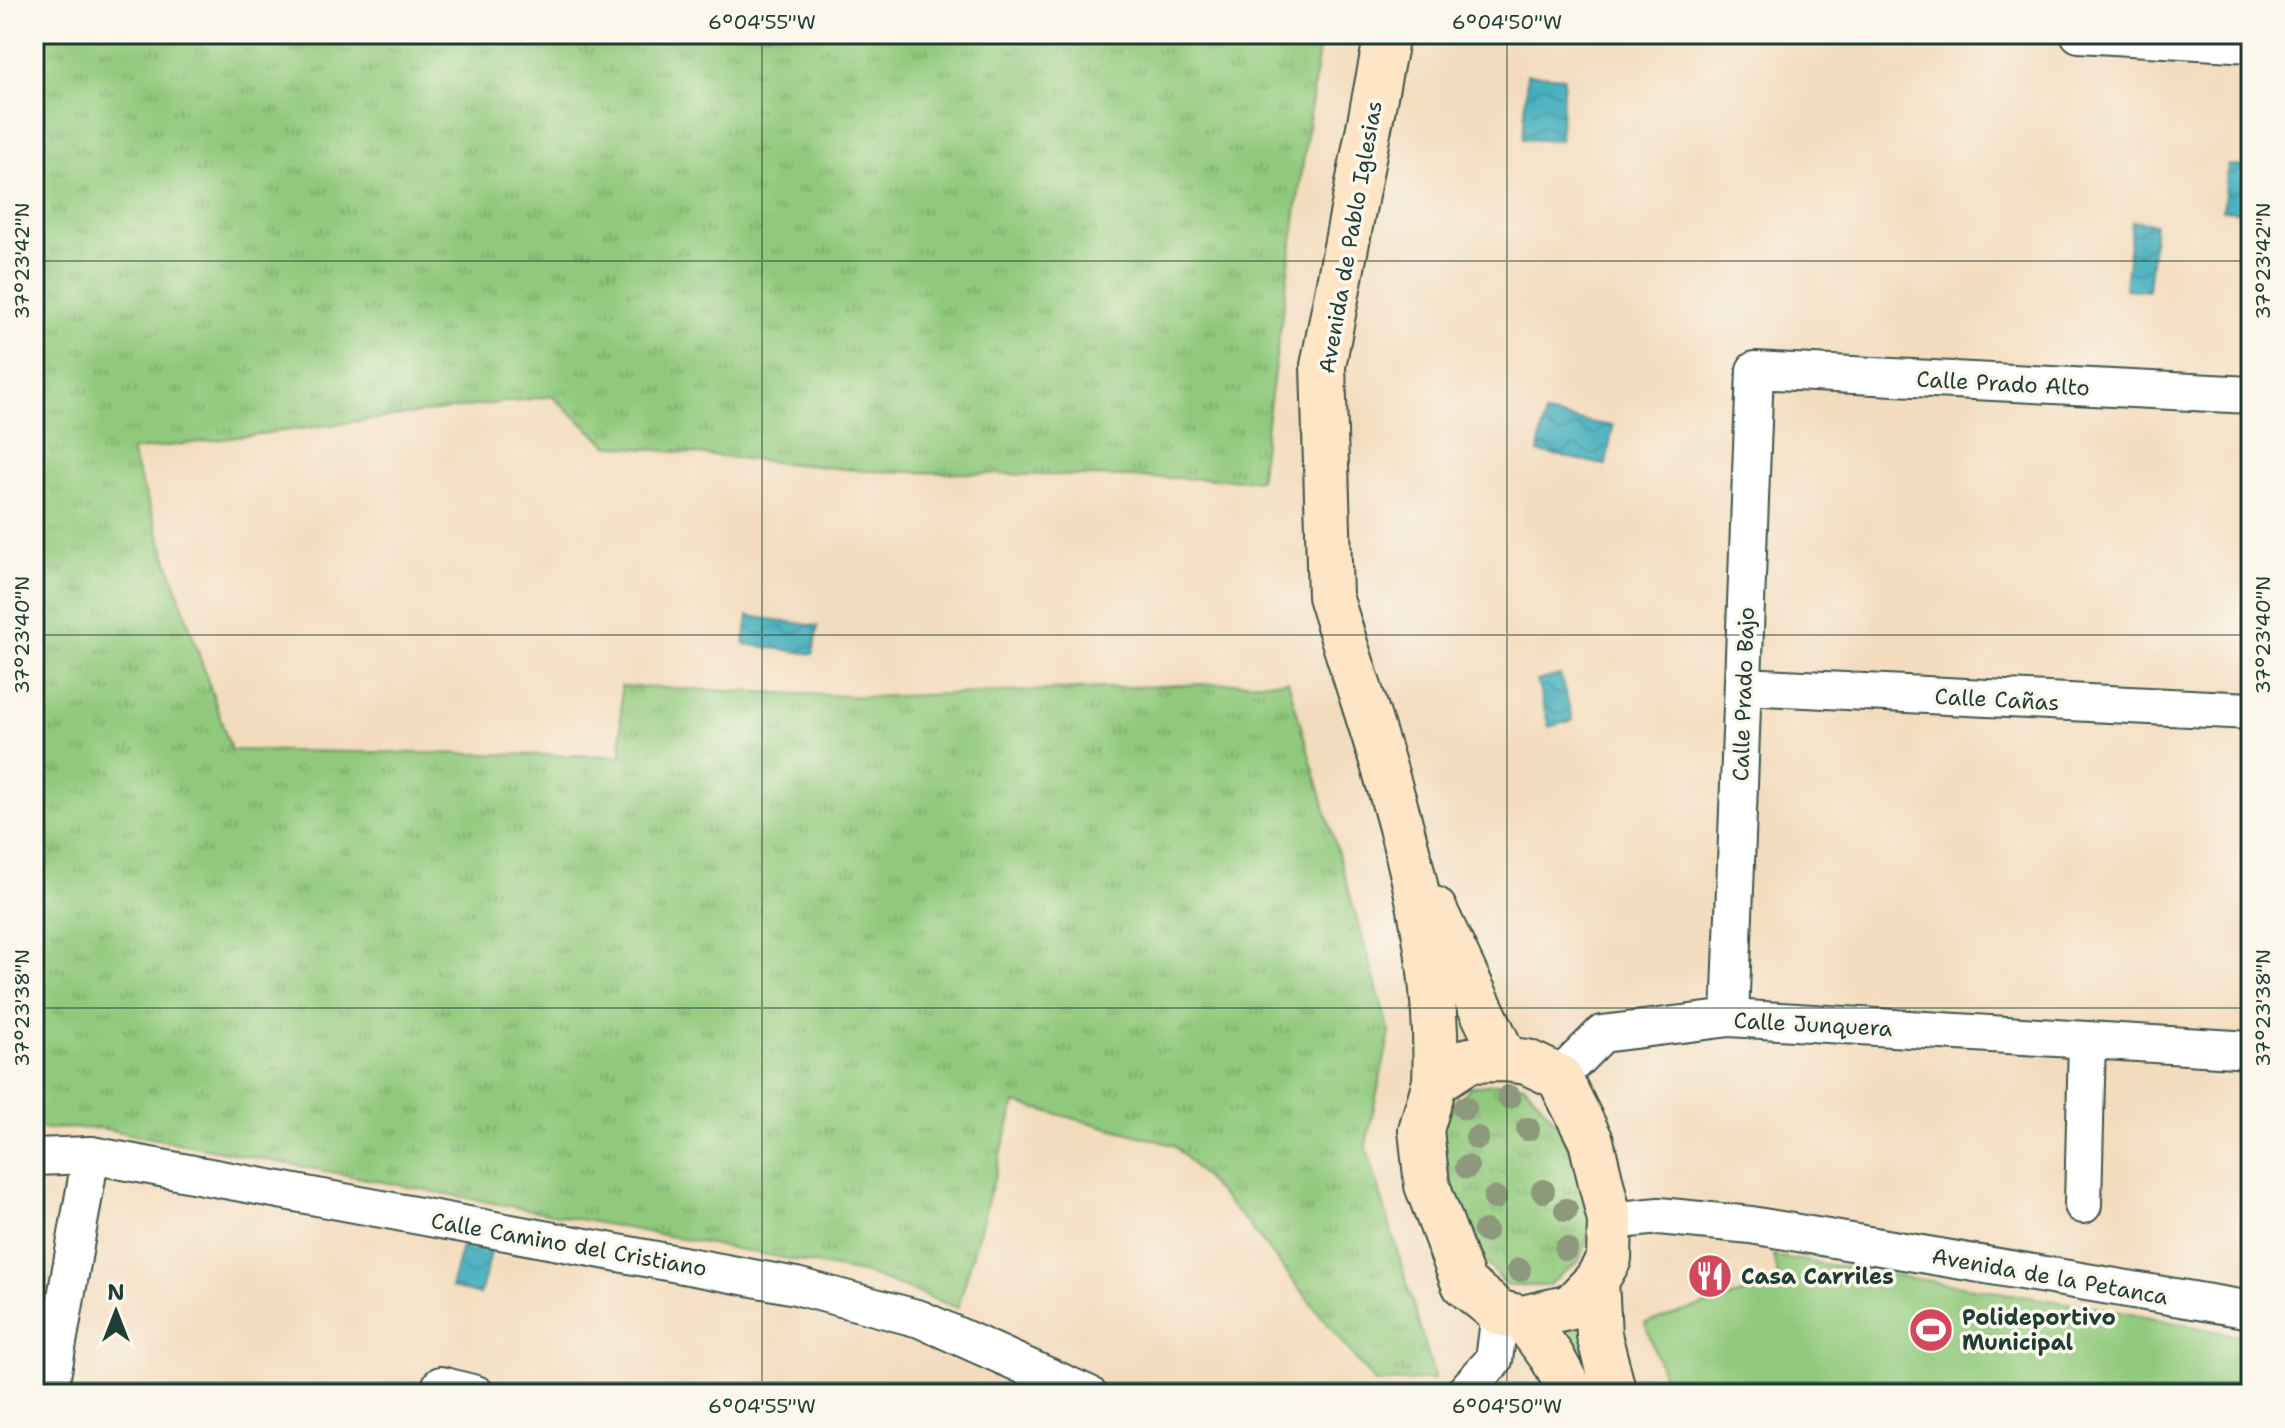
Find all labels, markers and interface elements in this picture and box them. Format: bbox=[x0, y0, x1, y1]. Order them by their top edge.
text: 6°04'55"W bbox=[708, 9, 816, 35]
text: 6°04'50"W bbox=[1452, 9, 1562, 35]
street label: Avenida de Pablo Iglesias bbox=[1312, 98, 1389, 376]
text: 37°23'42"N bbox=[9, 203, 35, 319]
text: 37°23'42"N bbox=[2250, 203, 2276, 319]
street label: Calle Prado Alto bbox=[1916, 364, 2090, 403]
text: 37°23'40"N bbox=[9, 576, 35, 694]
text: 37°23'40"N bbox=[2250, 576, 2276, 694]
street label: Calle Prado Bajo bbox=[1726, 606, 1761, 782]
street label: Calle Cañas bbox=[1934, 682, 2060, 717]
text: 37°23'38"N bbox=[9, 949, 35, 1067]
text: 37°23'38"N bbox=[2250, 949, 2276, 1067]
street label: Calle Junquera bbox=[1733, 1006, 1893, 1043]
street label: Calle Camino del Cristiano bbox=[429, 1206, 709, 1283]
street label: Avenida de la Petanca bbox=[1929, 1241, 2171, 1312]
restaurant icon: Casa Carriles bbox=[1686, 1252, 1734, 1300]
place label: Casa Carriles bbox=[1741, 1262, 1894, 1291]
north arrow bbox=[76, 1272, 156, 1352]
text: N bbox=[107, 1278, 125, 1307]
place label: Polideportivo Municipal bbox=[1962, 1303, 2116, 1357]
sports icon: Polideportivo Municipal bbox=[1907, 1306, 1955, 1354]
text: 6°04'55"W bbox=[708, 1393, 816, 1419]
text: 6°04'50"W bbox=[1452, 1393, 1562, 1419]

